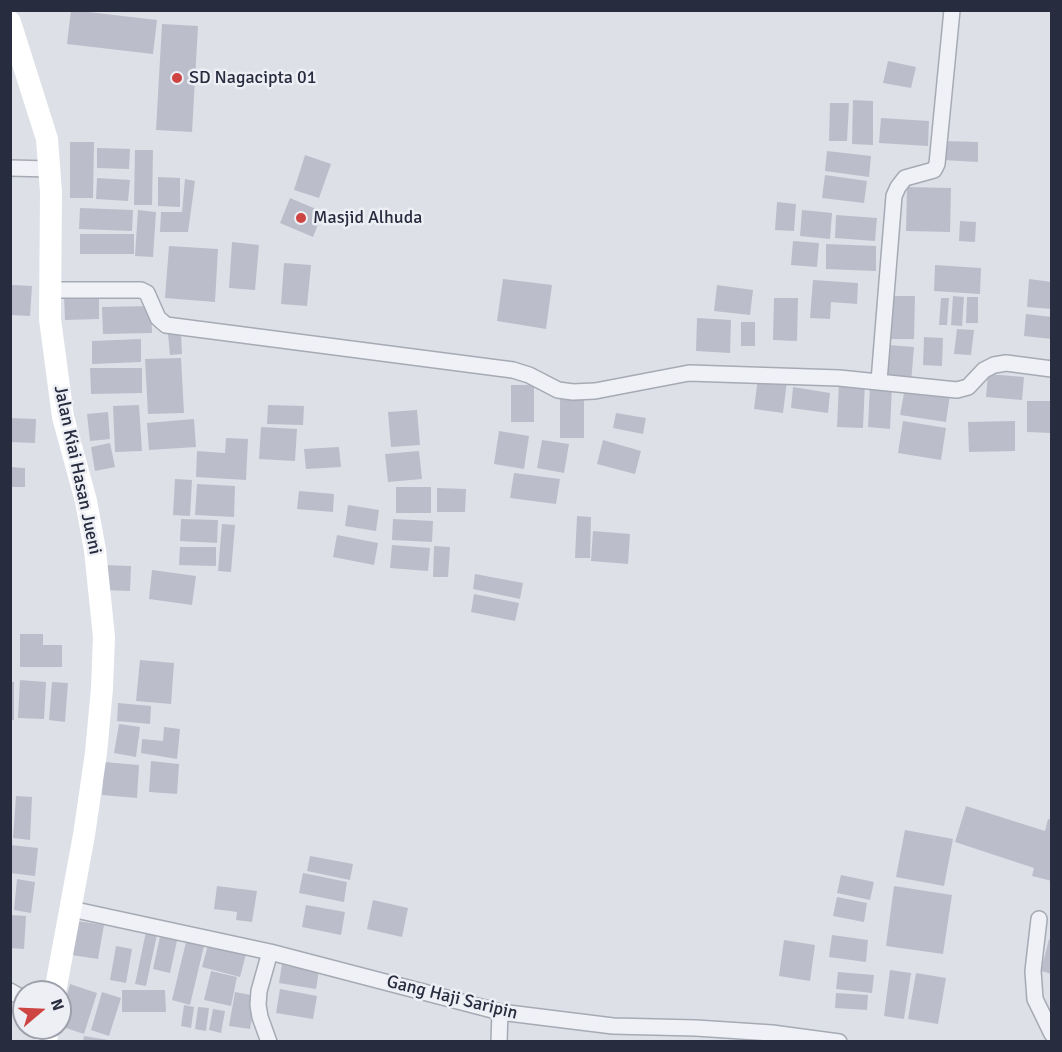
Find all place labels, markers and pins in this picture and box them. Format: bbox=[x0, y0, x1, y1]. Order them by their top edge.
place label: SD Nagacipta 01 bbox=[189, 67, 316, 89]
marker: SD Nagacipta 01 bbox=[170, 71, 184, 85]
place label: Masjid Alhuda bbox=[313, 207, 422, 229]
marker: Masjid Alhuda bbox=[294, 211, 308, 225]

